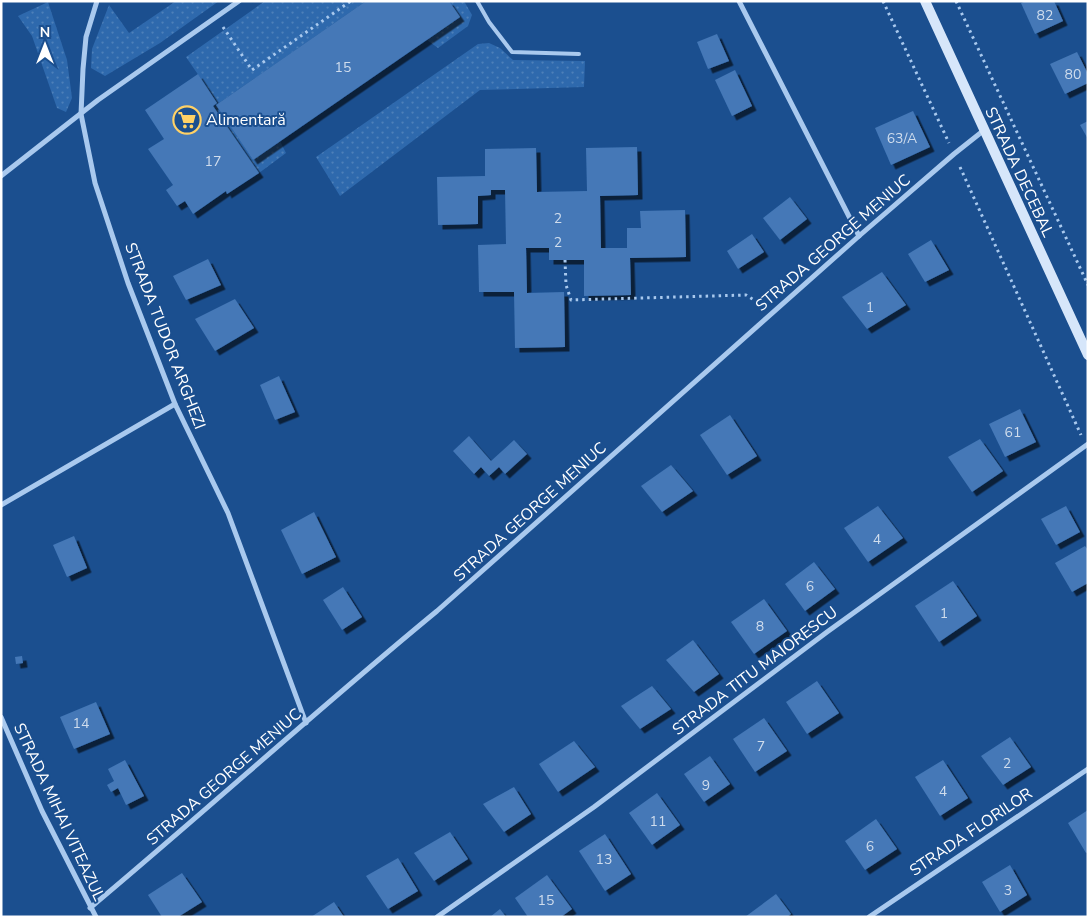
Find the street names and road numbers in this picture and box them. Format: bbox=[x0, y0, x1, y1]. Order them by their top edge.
street label: STRADA DECEBAL bbox=[979, 103, 1059, 241]
street label: STRADA GEORGE MENIUC bbox=[751, 169, 916, 317]
street label: STRADA TUDOR ARGHEZI bbox=[119, 240, 211, 432]
street label: STRADA GEORGE MENIUC bbox=[449, 437, 612, 587]
street label: STRADA TITU MAIORESCU bbox=[668, 601, 842, 741]
street label: STRADA GEORGE MENIUC bbox=[142, 703, 307, 851]
street label: STRADA MIHAI VITEAZUL bbox=[8, 720, 110, 905]
street label: STRADA FLORILOR bbox=[905, 782, 1037, 881]

